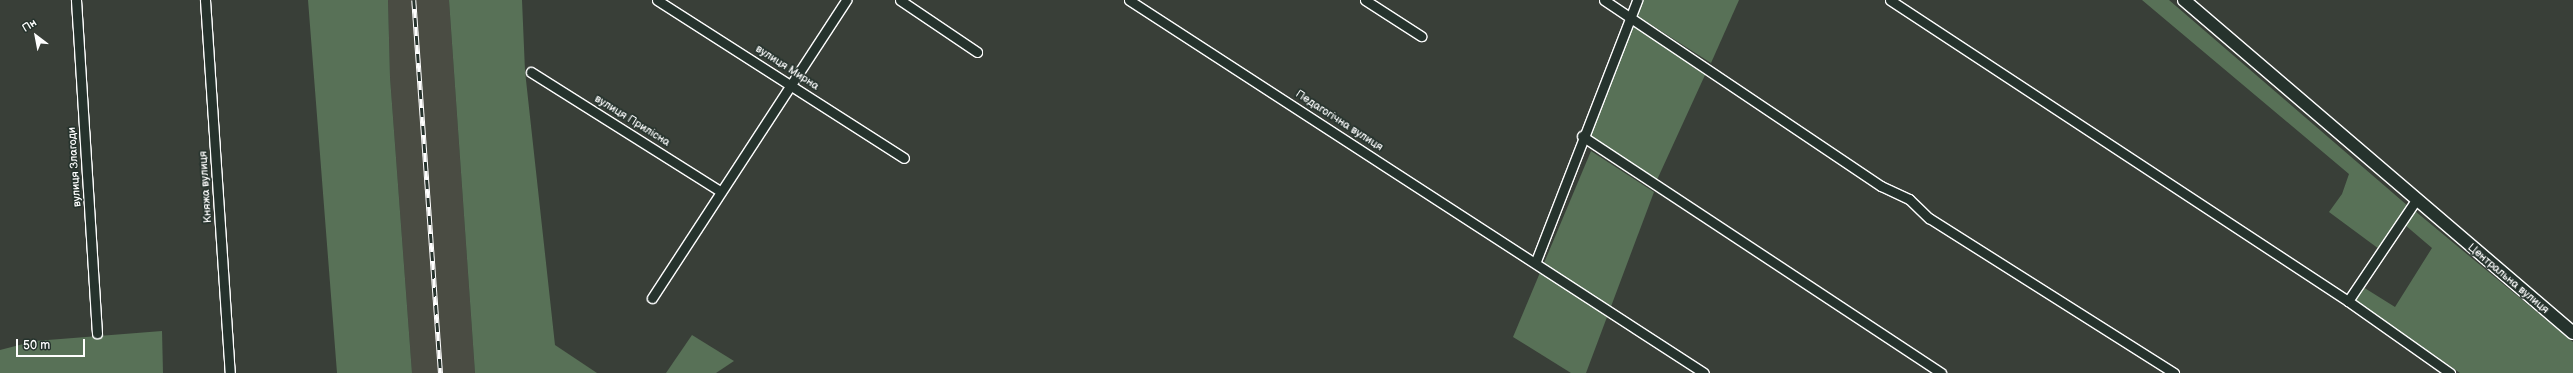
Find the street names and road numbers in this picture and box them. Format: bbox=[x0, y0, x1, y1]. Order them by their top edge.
street label: вулиця Мирна bbox=[753, 43, 821, 93]
street label: Педагогічна вулиця bbox=[1293, 88, 1385, 154]
street label: вулиця Прилісна bbox=[592, 93, 672, 149]
street label: вулиця Злагоди bbox=[66, 127, 84, 207]
street label: Княжа вулиця bbox=[197, 151, 215, 223]
street label: Центральна вулиця bbox=[2465, 241, 2551, 317]

